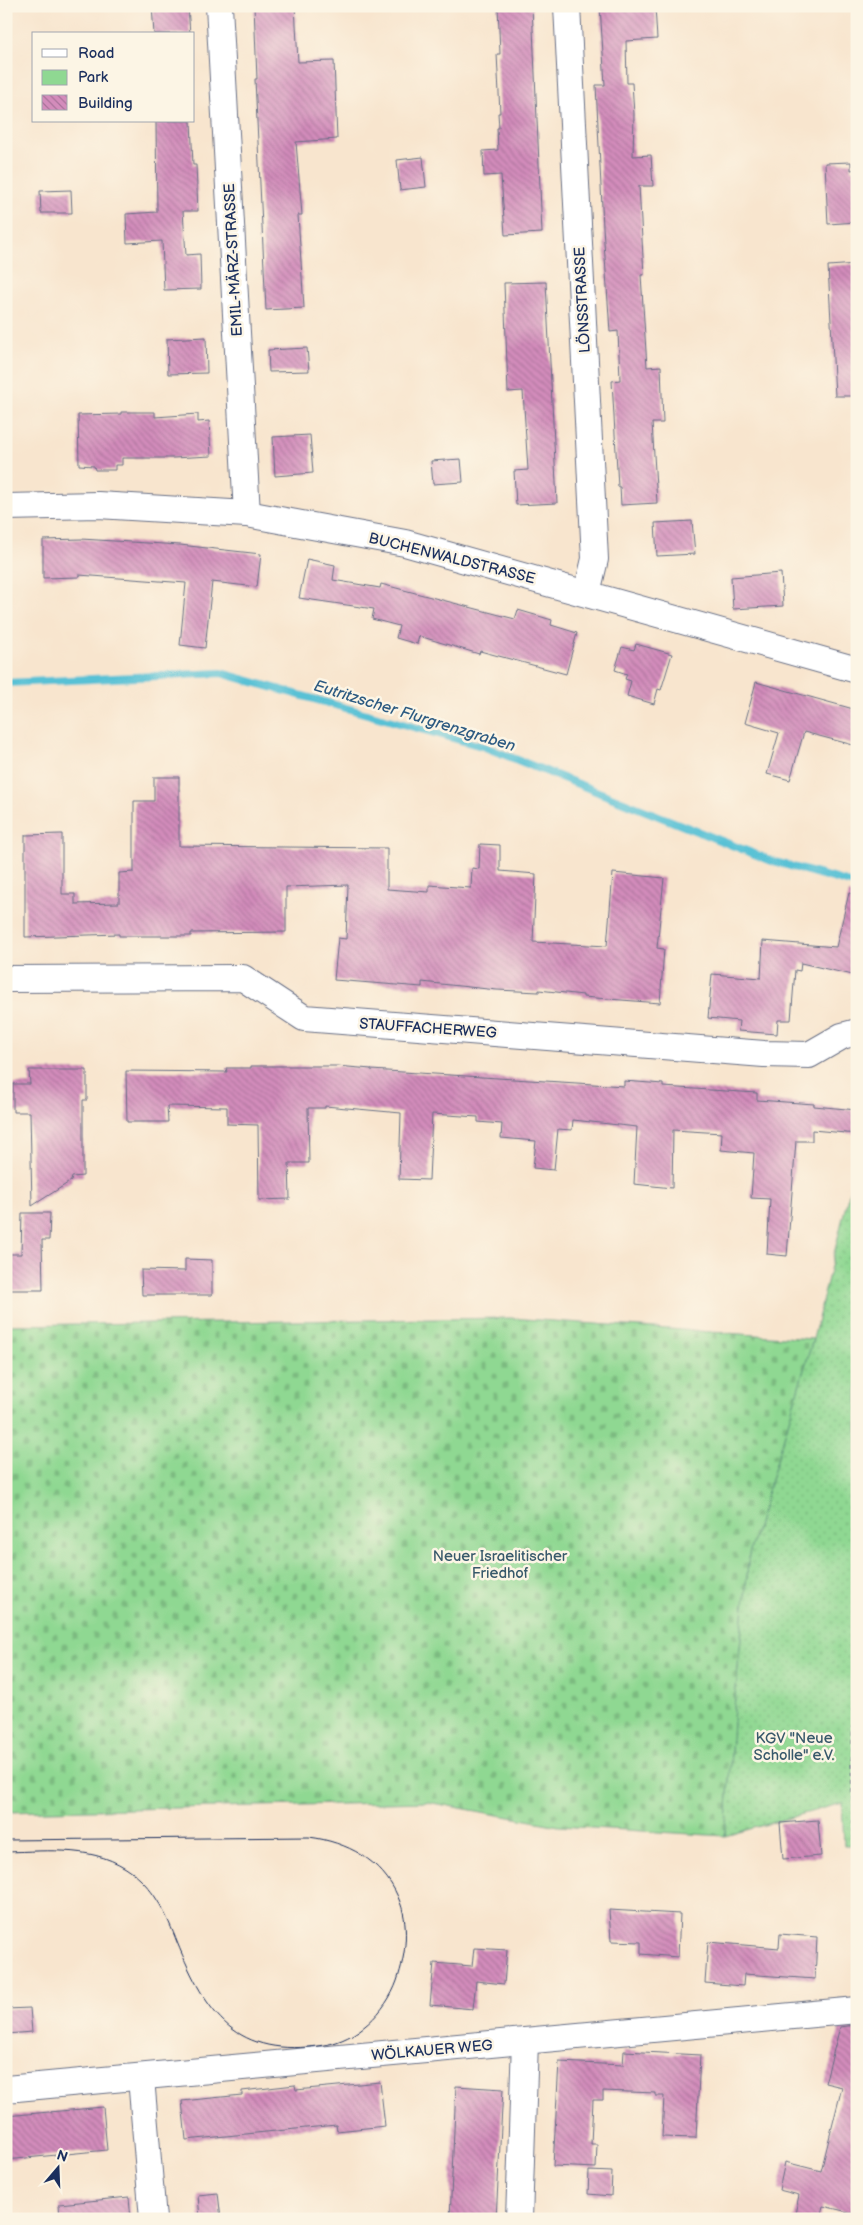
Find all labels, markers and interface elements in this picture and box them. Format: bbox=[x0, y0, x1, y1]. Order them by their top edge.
legend bbox=[32, 32, 195, 122]
text: Road bbox=[78, 44, 114, 63]
text: Park bbox=[78, 68, 109, 87]
text: Building bbox=[78, 94, 133, 113]
street label: EMIL-MÄRZ-STRASSE bbox=[220, 183, 247, 337]
street label: LÖNSSTRASSE bbox=[570, 246, 595, 354]
street label: BUCHENWALDSTRASSE bbox=[367, 529, 537, 588]
water label: Eutritzscher Flurgrenzgraben bbox=[312, 677, 518, 756]
street label: STAUFFACHERWEG bbox=[359, 1014, 497, 1043]
park label: Neuer Israelitischer Friedhof bbox=[433, 1547, 568, 1583]
park label: KGV "Neue Scholle" e.V. bbox=[754, 1729, 834, 1765]
street label: WÖLKAUER WEG bbox=[371, 2036, 494, 2065]
north arrow bbox=[32, 2142, 82, 2192]
text: N bbox=[54, 2146, 70, 2166]

